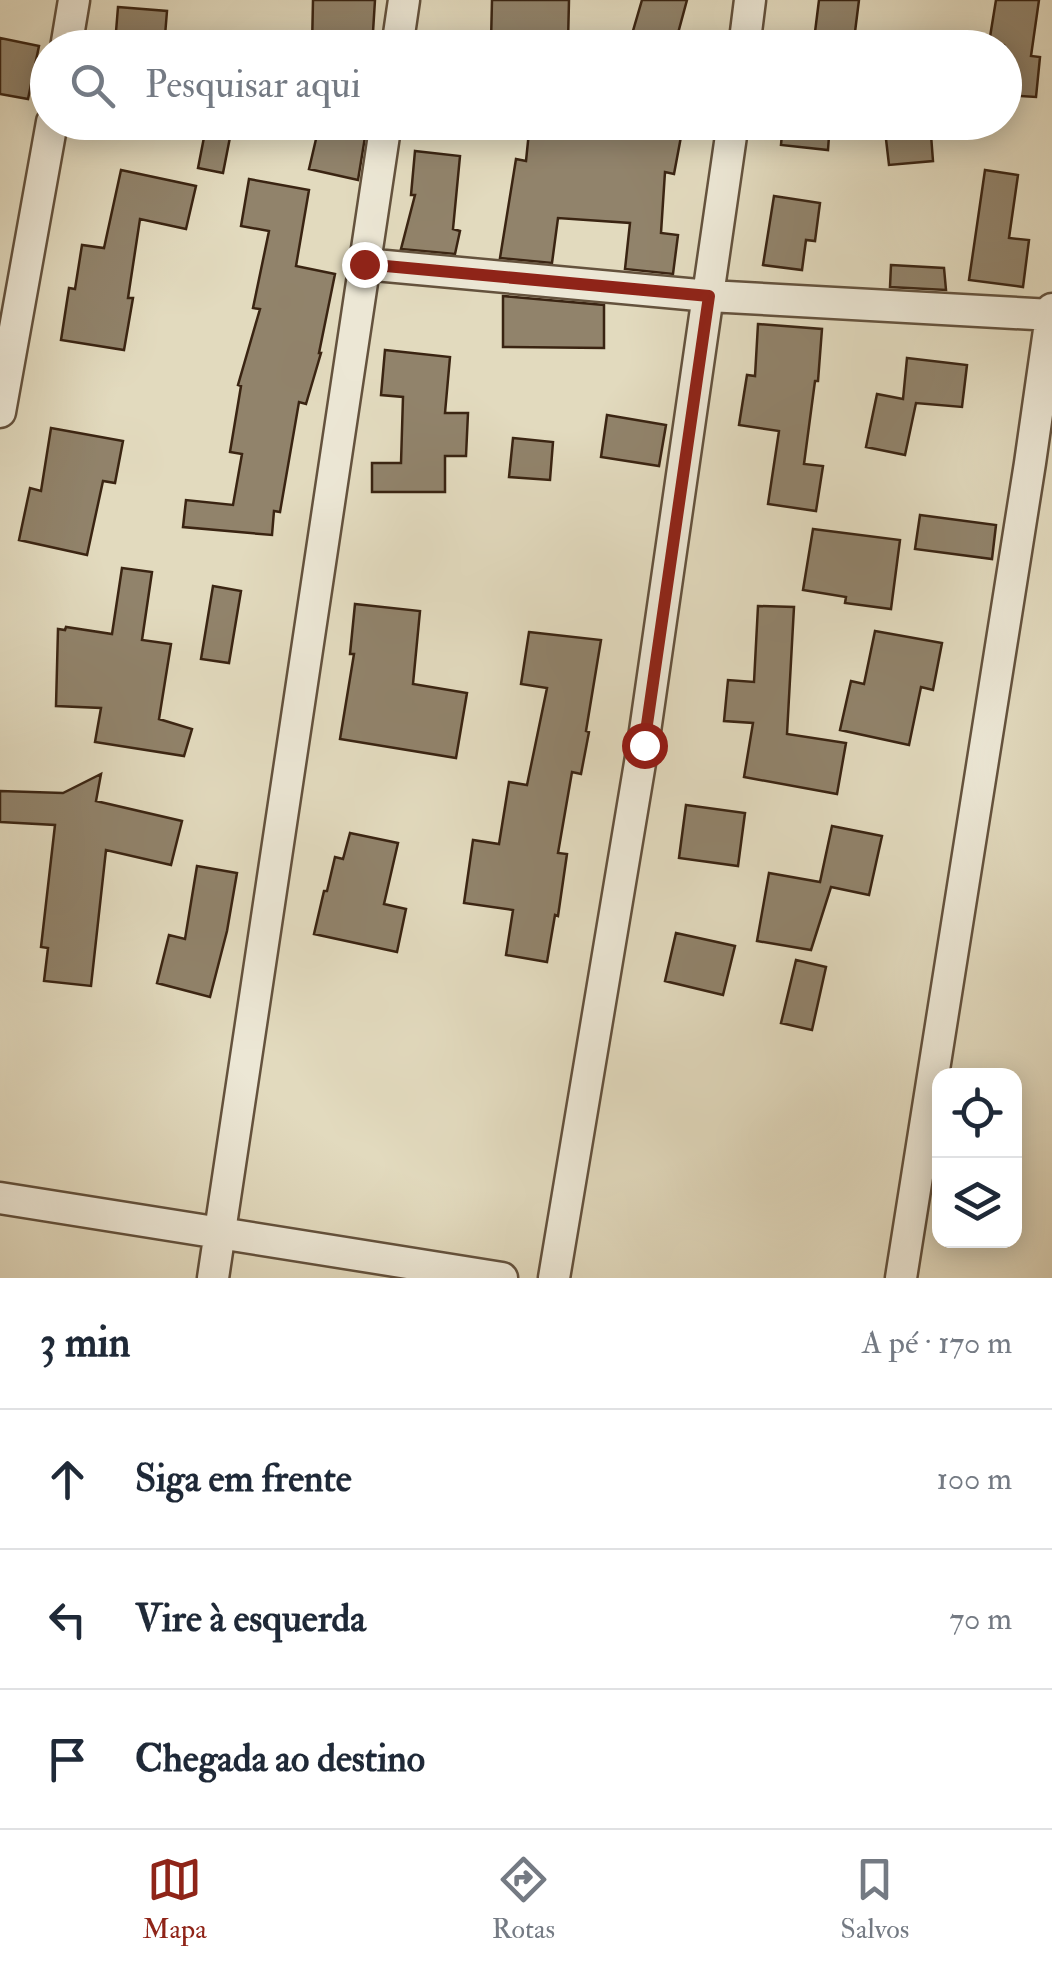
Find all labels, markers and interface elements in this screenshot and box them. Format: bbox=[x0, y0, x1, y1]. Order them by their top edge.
search box bbox=[30, 30, 1022, 140]
icon: search bbox=[65, 58, 120, 113]
text: Pesquisar aqui bbox=[145, 61, 361, 109]
route end bbox=[342, 242, 388, 288]
route start bbox=[622, 723, 668, 769]
map controls bbox=[932, 1068, 1022, 1248]
button: locate bbox=[932, 1068, 1022, 1158]
button: layers bbox=[932, 1158, 1022, 1248]
text: 3 min bbox=[40, 1317, 130, 1369]
text: A pé · 170 m bbox=[862, 1323, 1012, 1363]
icon: ahead bbox=[40, 1452, 95, 1507]
text: Siga em frente bbox=[135, 1455, 352, 1503]
text: 100 m bbox=[936, 1459, 1012, 1499]
icon: left bbox=[40, 1592, 95, 1647]
text: Vire à esquerda bbox=[135, 1595, 366, 1643]
text: 70 m bbox=[949, 1599, 1012, 1639]
icon: arrive bbox=[40, 1732, 95, 1787]
text: Chegada ao destino bbox=[135, 1735, 425, 1783]
tab: Mapa bbox=[143, 1852, 207, 1947]
tab: Rotas bbox=[492, 1852, 555, 1947]
tab: Salvos bbox=[840, 1852, 909, 1947]

